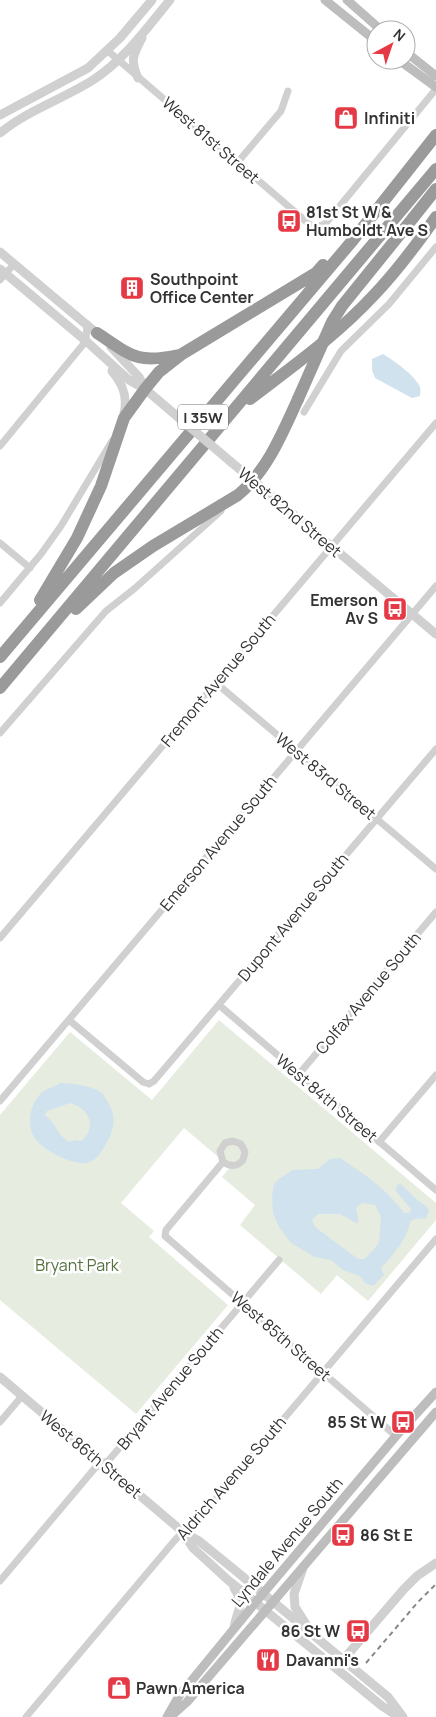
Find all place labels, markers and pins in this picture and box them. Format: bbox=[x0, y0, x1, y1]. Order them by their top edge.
shop icon: Infiniti bbox=[333, 105, 359, 131]
place label: Infiniti bbox=[364, 107, 415, 129]
place label: 81st St W & Humboldt Ave S bbox=[306, 201, 428, 241]
bus stop icon: 81st St W & Humboldt Ave S bbox=[276, 208, 302, 234]
place label: Southpoint Office Center bbox=[150, 268, 254, 308]
building icon: Southpoint Office Center bbox=[119, 275, 145, 301]
place label: Emerson Av S bbox=[310, 589, 378, 629]
bus stop icon: Emerson Av S bbox=[382, 596, 408, 622]
bus stop icon: 85 St W bbox=[390, 1409, 416, 1435]
place label: 85 St W bbox=[327, 1411, 386, 1433]
bus stop icon: 86 St E bbox=[330, 1522, 356, 1548]
place label: 86 St E bbox=[360, 1524, 413, 1546]
bus stop icon: 86 St W bbox=[345, 1618, 371, 1644]
place label: 86 St W bbox=[281, 1620, 340, 1642]
restaurant icon: Davanni's bbox=[255, 1647, 281, 1673]
place label: Davanni's bbox=[286, 1649, 359, 1671]
shop icon: Pawn America bbox=[106, 1675, 132, 1701]
place label: Pawn America bbox=[136, 1677, 245, 1699]

